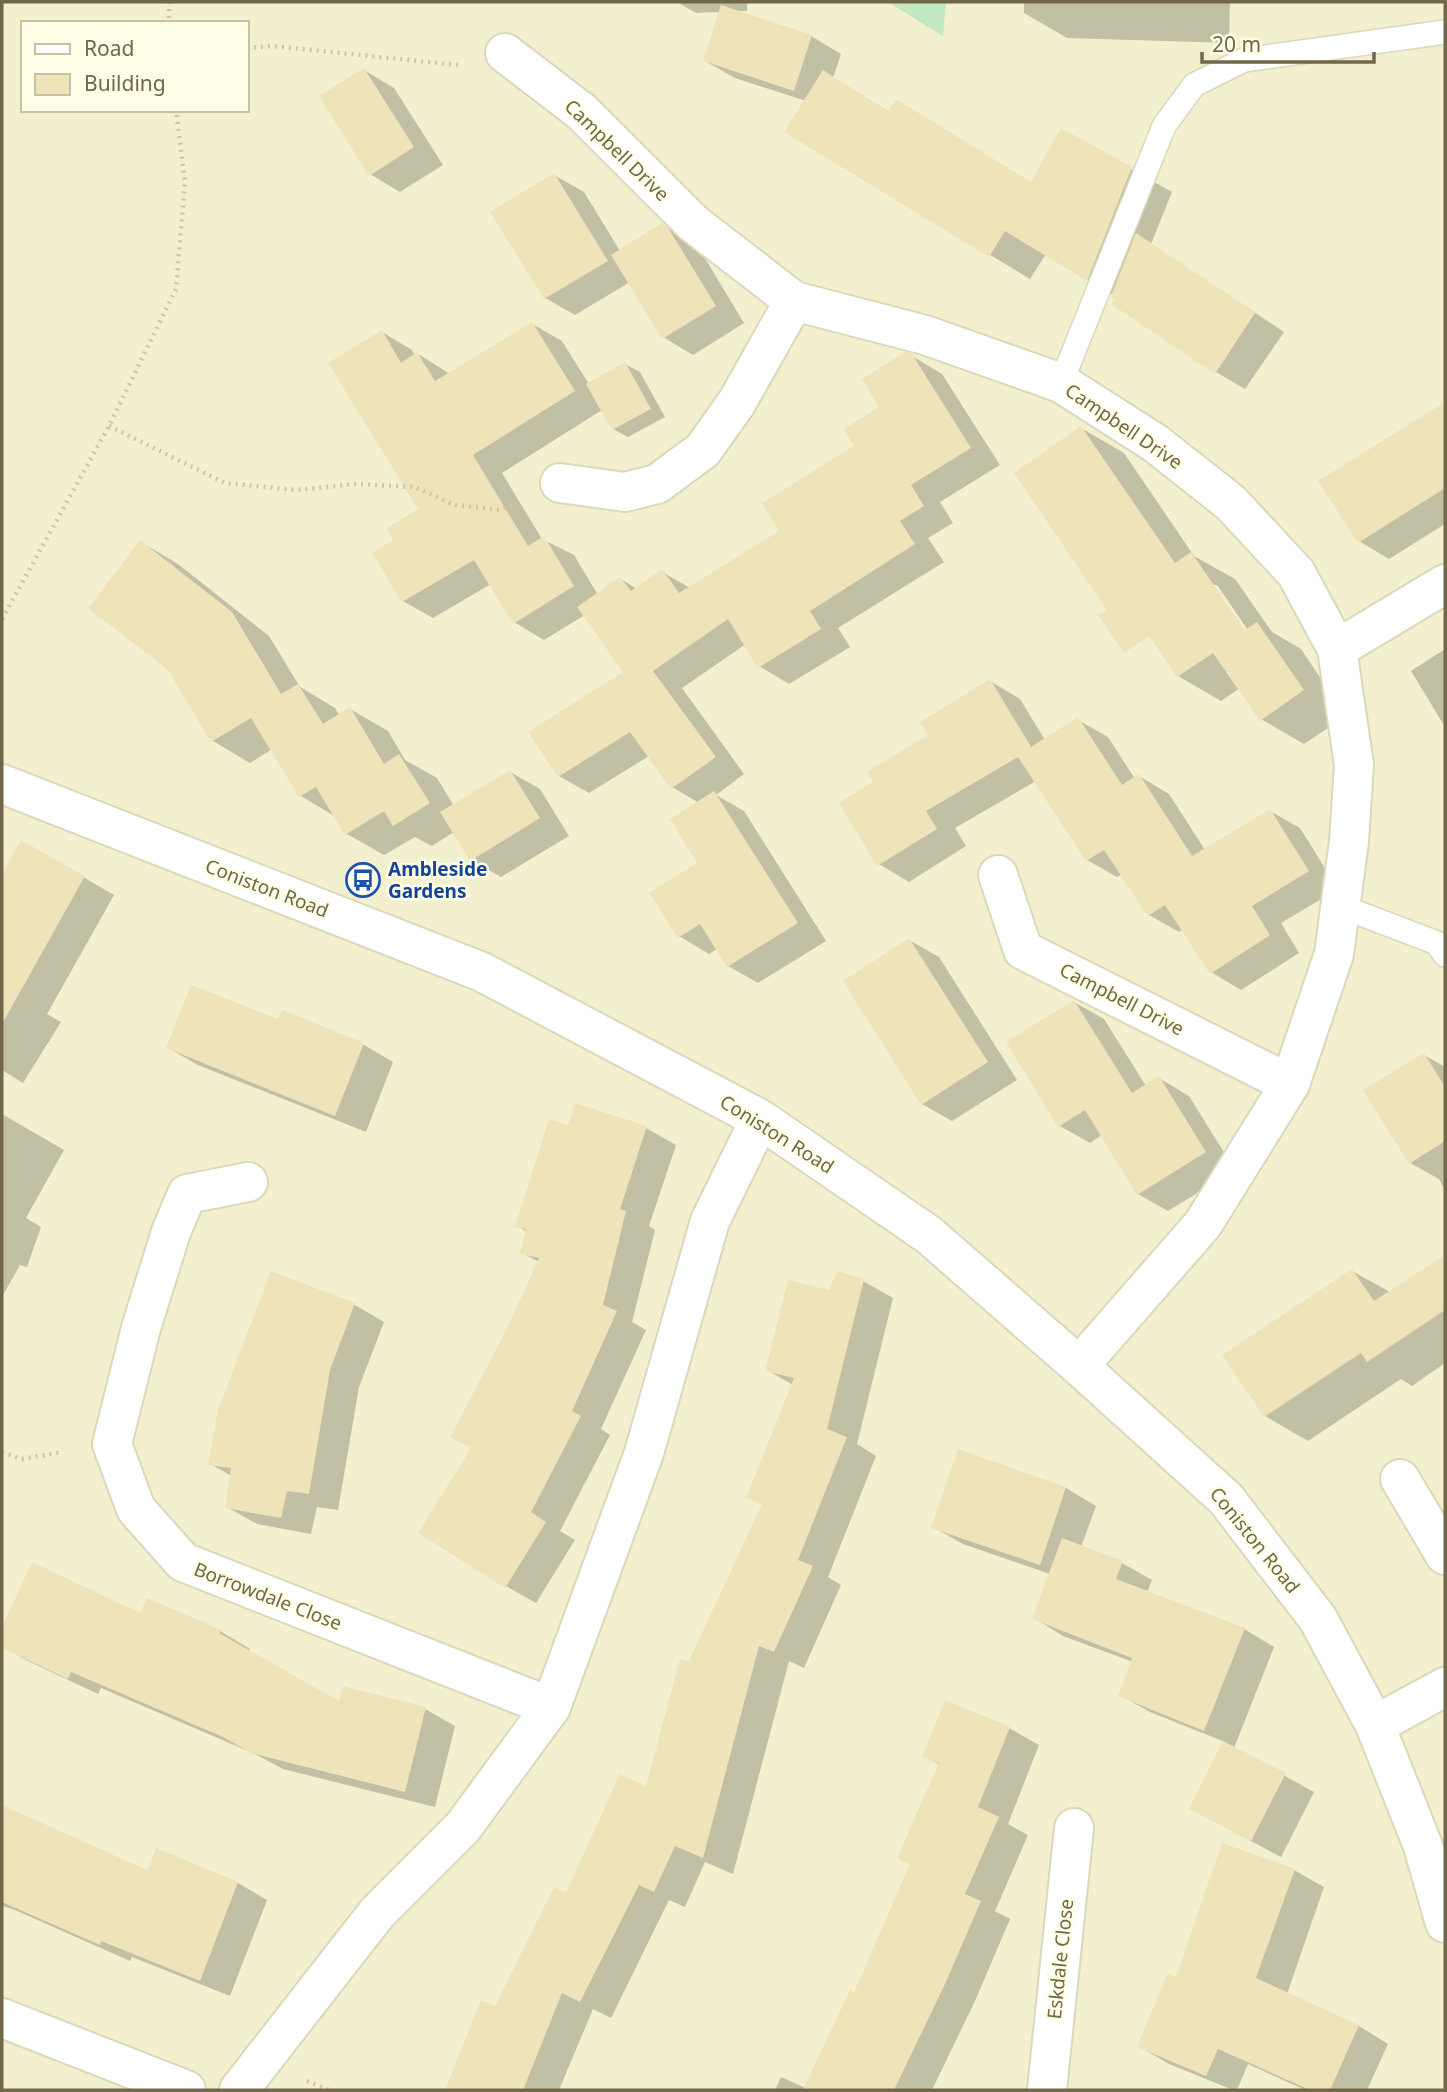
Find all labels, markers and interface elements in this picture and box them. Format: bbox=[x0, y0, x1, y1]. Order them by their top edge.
legend bbox=[21, 21, 248, 112]
scale bar bbox=[1202, 21, 1374, 65]
text: 20 m bbox=[1212, 30, 1261, 58]
text: Road bbox=[84, 34, 134, 62]
text: Building bbox=[84, 69, 166, 97]
street label: Campbell Drive bbox=[559, 93, 675, 207]
street label: Campbell Drive bbox=[1060, 377, 1188, 475]
street label: Coniston Road bbox=[202, 853, 332, 923]
place label: Ambleside Gardens bbox=[388, 856, 487, 904]
bus stop icon: Ambleside Gardens bbox=[344, 861, 382, 899]
street label: Campbell Drive bbox=[1055, 956, 1189, 1042]
street label: Coniston Road bbox=[715, 1089, 839, 1179]
street label: Coniston Road bbox=[1204, 1481, 1306, 1599]
street label: Borrowdale Close bbox=[190, 1556, 346, 1636]
street label: Eskdale Close bbox=[1041, 1898, 1079, 2020]

